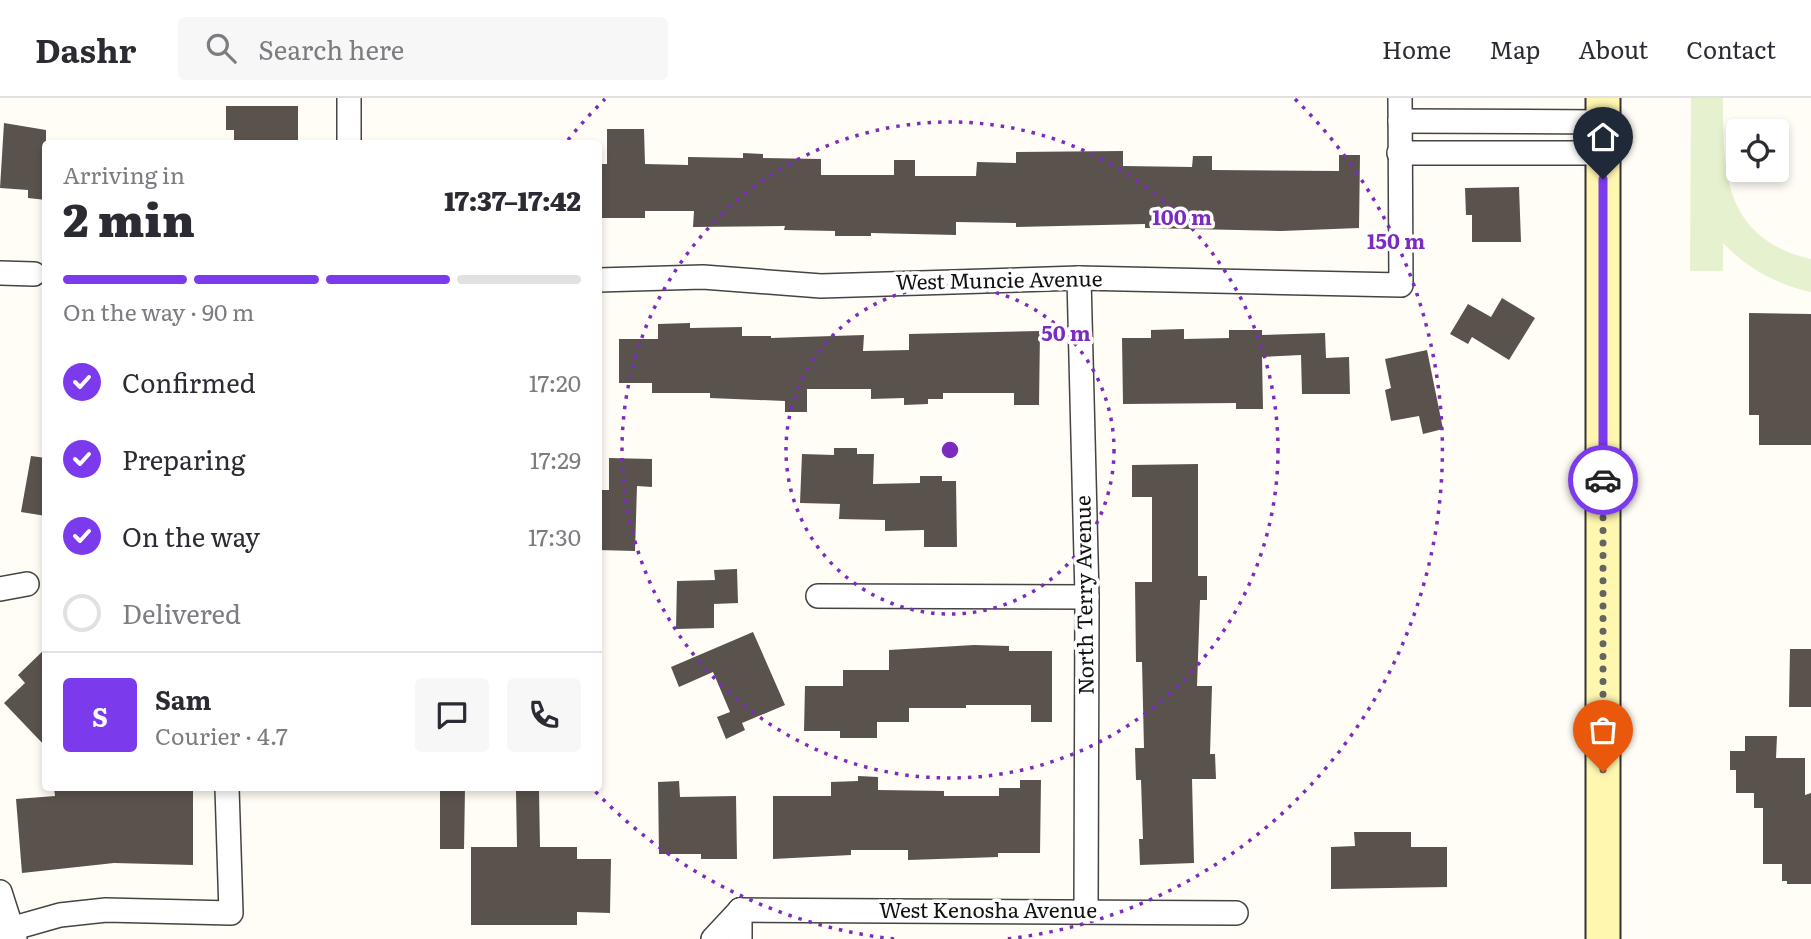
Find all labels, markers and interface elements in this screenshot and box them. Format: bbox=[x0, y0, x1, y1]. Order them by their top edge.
search box bbox=[178, 17, 668, 80]
text: Dashr bbox=[35, 24, 136, 73]
icon: search bbox=[202, 29, 240, 67]
text: Search here bbox=[258, 29, 404, 68]
text: Home bbox=[1382, 31, 1451, 66]
text: Map bbox=[1489, 31, 1540, 66]
text: About bbox=[1578, 31, 1648, 66]
text: Contact bbox=[1686, 31, 1776, 66]
pin bbox=[1573, 107, 1633, 179]
icon: home bbox=[1584, 118, 1622, 156]
map controls bbox=[1726, 119, 1789, 182]
button: locate bbox=[1726, 119, 1789, 182]
text: Arriving in bbox=[63, 157, 185, 191]
text: 17:37–17:42 bbox=[444, 180, 581, 219]
text: 2 min bbox=[63, 183, 195, 251]
text: 100 m bbox=[1152, 200, 1212, 231]
text: 150 m bbox=[1367, 224, 1425, 255]
street label: West Muncie Avenue bbox=[895, 261, 1103, 296]
text: On the way · 90 m bbox=[63, 294, 254, 328]
text: 50 m bbox=[1041, 316, 1091, 347]
text: Confirmed bbox=[122, 362, 256, 401]
icon: check bbox=[63, 363, 101, 401]
text: 17:20 bbox=[529, 365, 581, 399]
centre of rings bbox=[938, 438, 962, 462]
text: Preparing bbox=[122, 439, 245, 478]
icon: check bbox=[63, 440, 101, 478]
text: 17:29 bbox=[530, 442, 581, 476]
courier bbox=[1568, 445, 1638, 515]
icon: car bbox=[1584, 461, 1622, 499]
street label: North Terry Avenue bbox=[1065, 495, 1100, 695]
text: On the way bbox=[122, 516, 260, 555]
icon: check bbox=[63, 517, 101, 555]
text: 17:30 bbox=[528, 519, 581, 553]
text: Delivered bbox=[122, 593, 241, 632]
button: chat bbox=[415, 678, 489, 752]
button: phone bbox=[507, 678, 581, 752]
text: Sam bbox=[155, 679, 211, 718]
text: S bbox=[92, 696, 108, 735]
pin bbox=[1573, 700, 1633, 772]
icon: bag bbox=[1584, 711, 1622, 749]
text: Courier · 4.7 bbox=[155, 718, 288, 752]
street label: West Kenosha Avenue bbox=[879, 893, 1097, 924]

